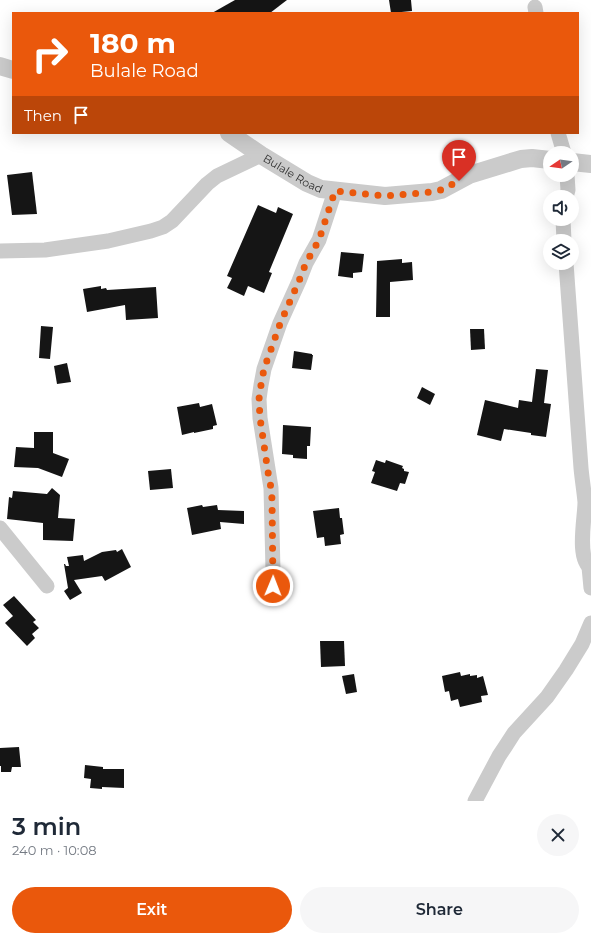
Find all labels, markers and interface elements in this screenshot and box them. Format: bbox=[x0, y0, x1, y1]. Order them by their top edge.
text: 180 m bbox=[90, 26, 176, 60]
icon: right bbox=[24, 28, 76, 80]
text: Bulale Road bbox=[90, 60, 199, 82]
icon: arrive bbox=[70, 104, 92, 126]
text: Then bbox=[24, 106, 62, 125]
pin bbox=[442, 140, 476, 181]
icon: arrive bbox=[448, 146, 470, 168]
north arrow bbox=[543, 146, 579, 182]
map controls bbox=[543, 146, 579, 270]
street label: Bulale Road bbox=[261, 151, 325, 196]
button: sound bbox=[543, 190, 579, 226]
button: layers bbox=[543, 234, 579, 270]
position arrow bbox=[252, 565, 294, 607]
text: 3 min bbox=[12, 812, 81, 841]
button: close bbox=[537, 814, 579, 856]
text: 240 m · 10:08 bbox=[12, 842, 97, 858]
button: Exit bbox=[12, 887, 292, 933]
button: Share bbox=[300, 887, 579, 933]

